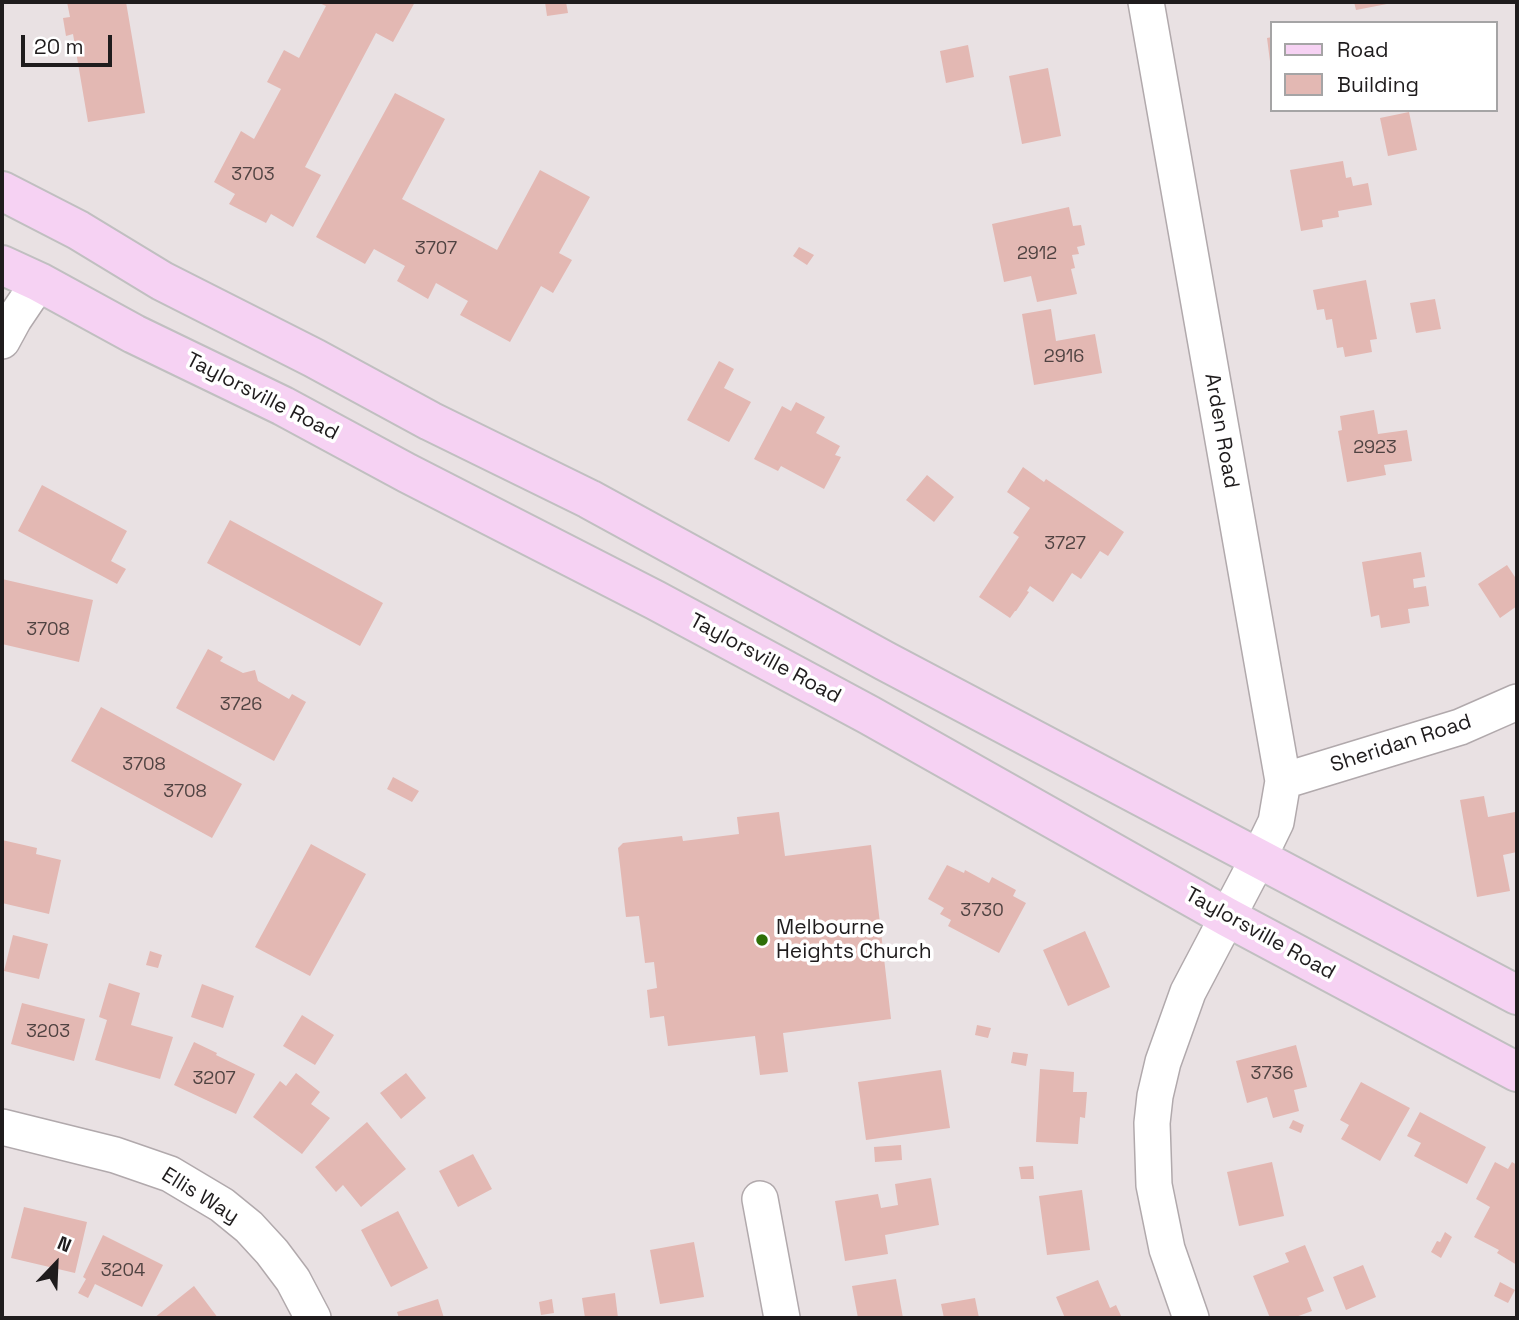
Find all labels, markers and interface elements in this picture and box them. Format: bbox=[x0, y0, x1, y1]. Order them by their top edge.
scale bar bbox=[24, 21, 116, 65]
legend bbox=[1270, 21, 1498, 112]
text: 20 m bbox=[34, 33, 84, 60]
text: Road bbox=[1337, 36, 1389, 63]
text: Building bbox=[1337, 71, 1419, 98]
house number: 3703 bbox=[231, 164, 275, 186]
house number: 3707 bbox=[415, 238, 457, 260]
house number: 2912 bbox=[1017, 243, 1057, 265]
house number: 2916 bbox=[1044, 346, 1084, 368]
street label: Taylorsville Road bbox=[182, 348, 342, 446]
street label: Arden Road bbox=[1198, 371, 1244, 491]
house number: 2923 bbox=[1353, 437, 1397, 459]
house number: 3727 bbox=[1044, 533, 1086, 555]
street label: Taylorsville Road bbox=[685, 608, 845, 710]
house number: 3708 bbox=[26, 619, 70, 641]
house number: 3726 bbox=[220, 694, 262, 716]
street label: Sheridan Road bbox=[1327, 709, 1475, 779]
house number: 3708 bbox=[122, 754, 166, 776]
house number: 3708 bbox=[163, 781, 207, 803]
street label: Taylorsville Road bbox=[1181, 882, 1339, 986]
house number: 3730 bbox=[960, 900, 1004, 922]
place label: Melbourne Heights Church bbox=[776, 915, 932, 965]
marker: Melbourne Heights Church bbox=[754, 932, 770, 948]
house number: 3203 bbox=[26, 1021, 70, 1043]
house number: 3736 bbox=[1251, 1063, 1293, 1085]
house number: 3207 bbox=[192, 1068, 236, 1090]
street label: Ellis Way bbox=[157, 1162, 243, 1230]
north arrow bbox=[21, 1229, 91, 1299]
text: N bbox=[54, 1230, 75, 1258]
house number: 3204 bbox=[101, 1260, 145, 1282]

